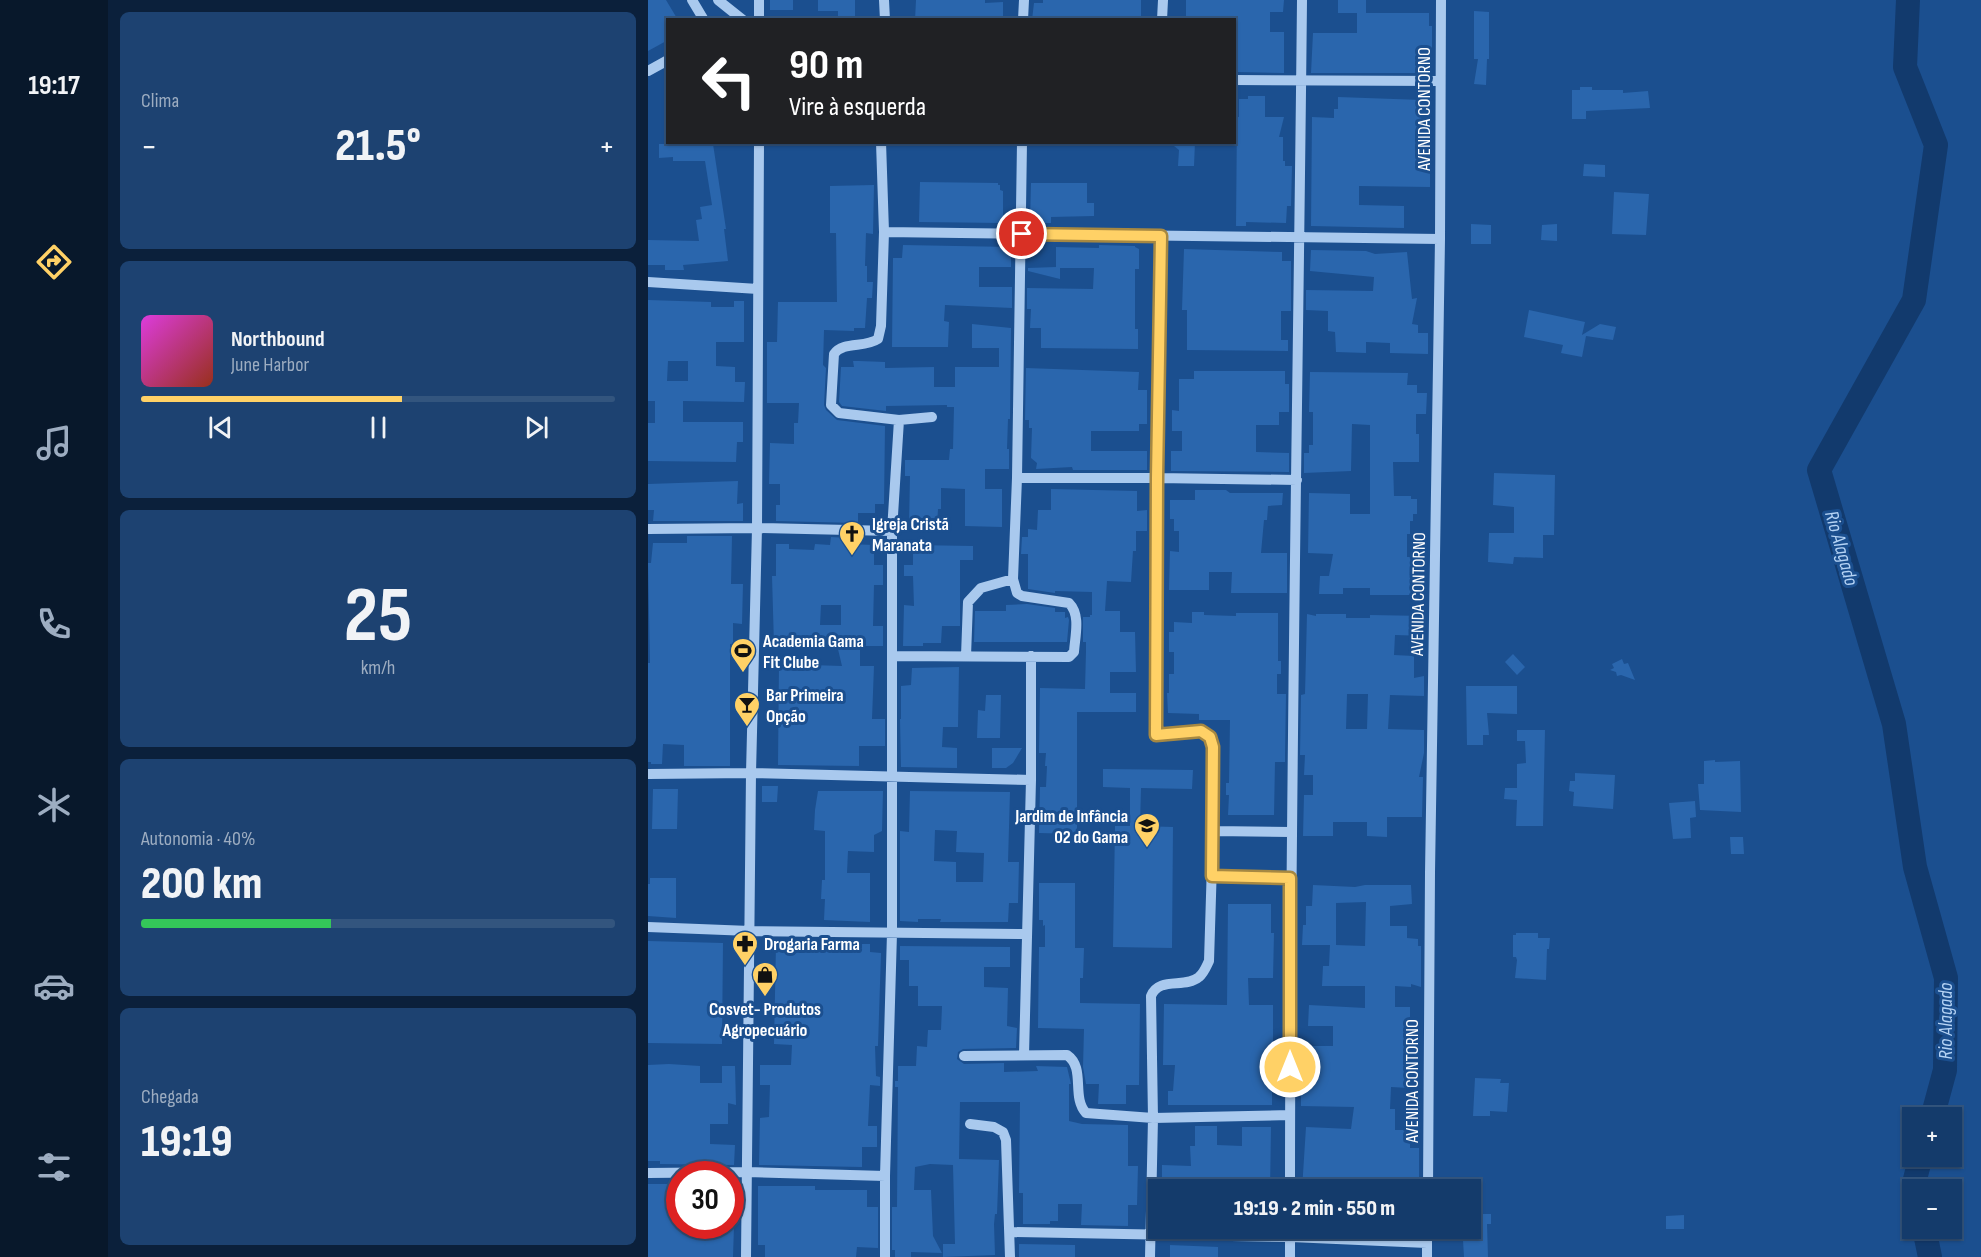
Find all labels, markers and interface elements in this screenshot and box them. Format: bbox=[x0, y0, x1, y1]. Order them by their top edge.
text: 90 m bbox=[789, 40, 863, 91]
icon: left bbox=[690, 42, 768, 120]
street label: AVENIDA CONTORNO bbox=[1414, 47, 1435, 172]
text: 19:17 bbox=[28, 70, 80, 102]
text: Clima bbox=[141, 89, 179, 113]
text: Vire à esquerda bbox=[789, 91, 926, 123]
text: 21.5° bbox=[335, 119, 421, 174]
text: − bbox=[141, 127, 157, 167]
text: + bbox=[599, 127, 615, 167]
pin bbox=[996, 208, 1047, 259]
icon: arrive bbox=[1005, 217, 1038, 250]
icon: directions bbox=[33, 241, 75, 283]
text: Northbound bbox=[231, 326, 325, 353]
text: June Harbor bbox=[231, 353, 309, 377]
icon: previous bbox=[204, 411, 237, 444]
icon: pause bbox=[362, 411, 395, 444]
icon: next bbox=[520, 411, 553, 444]
icon: music bbox=[33, 422, 75, 464]
water label: Rio Alagado bbox=[1819, 508, 1863, 589]
place label: Igreja Cristã Maranata bbox=[872, 514, 949, 556]
church icon: Igreja Cristã Maranata bbox=[837, 519, 867, 557]
street label: AVENIDA CONTORNO bbox=[1407, 532, 1430, 657]
text: 25 bbox=[344, 570, 412, 663]
icon: phone bbox=[33, 603, 75, 645]
place label: Academia Gama Fit Clube bbox=[762, 631, 864, 673]
sports icon: Academia Gama Fit Clube bbox=[728, 636, 758, 674]
text: km/h bbox=[361, 656, 395, 680]
place label: Bar Primeira Opção bbox=[766, 685, 844, 727]
bar icon: Bar Primeira Opção bbox=[732, 690, 762, 728]
icon: climate bbox=[33, 784, 75, 826]
place label: Jardim de Infância 02 do Gama bbox=[1014, 806, 1128, 848]
school or university icon: Jardim de Infância 02 do Gama bbox=[1132, 811, 1162, 849]
text: Autonomia · 40% bbox=[141, 827, 255, 851]
text: 200 km bbox=[141, 857, 262, 912]
pharmacy icon: Drogaria Farma bbox=[730, 929, 760, 967]
place label: Drogaria Farma bbox=[764, 934, 860, 955]
shop icon: Cosvet- Produtos Agropecuário bbox=[750, 960, 780, 998]
icon: car bbox=[33, 965, 75, 1007]
water label: Rio Alagado bbox=[1934, 983, 1958, 1059]
place label: Cosvet- Produtos Agropecuário bbox=[709, 999, 821, 1041]
street label: AVENIDA CONTORNO bbox=[1402, 1019, 1423, 1144]
position arrow bbox=[1258, 1035, 1322, 1099]
text: Chegada bbox=[141, 1085, 199, 1109]
map controls bbox=[1902, 1107, 1962, 1239]
button: + bbox=[1902, 1107, 1962, 1167]
text: 19:19 bbox=[141, 1115, 233, 1170]
icon: filters bbox=[33, 1146, 75, 1188]
speed limit sign: 30 bbox=[666, 1161, 744, 1239]
button: − bbox=[1902, 1179, 1962, 1239]
text: 19:19 · 2 min · 550 m bbox=[1234, 1195, 1395, 1222]

